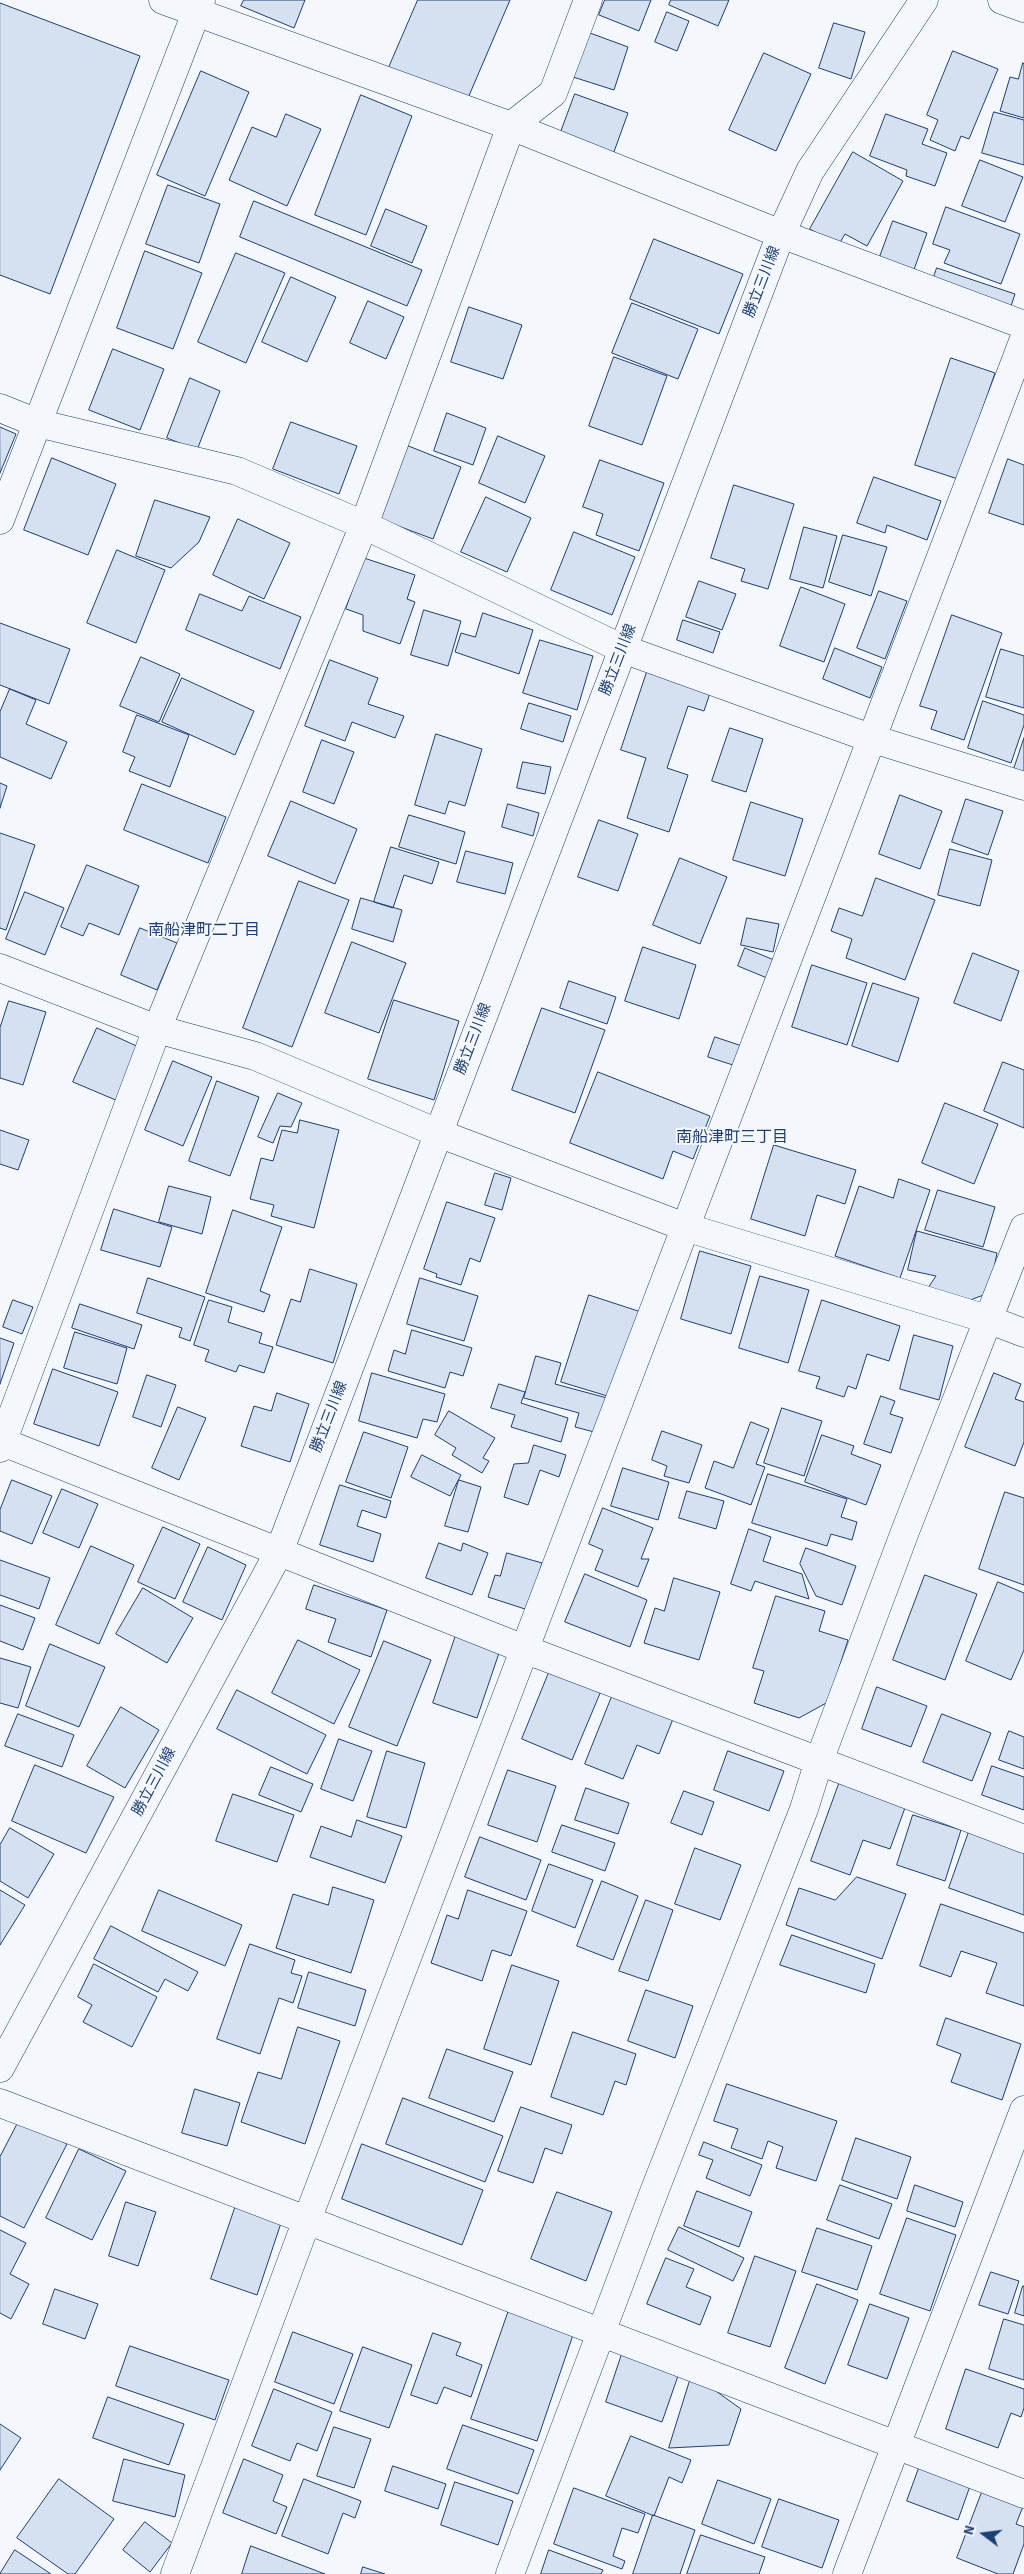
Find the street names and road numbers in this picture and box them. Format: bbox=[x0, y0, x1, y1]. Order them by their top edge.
street label: 勝立三川線 bbox=[741, 244, 785, 320]
street label: 勝立三川線 bbox=[597, 622, 641, 698]
street label: 勝立三川線 bbox=[452, 1001, 496, 1077]
street label: 勝立三川線 bbox=[308, 1379, 352, 1455]
street label: 勝立三川線 bbox=[129, 1745, 181, 1819]

